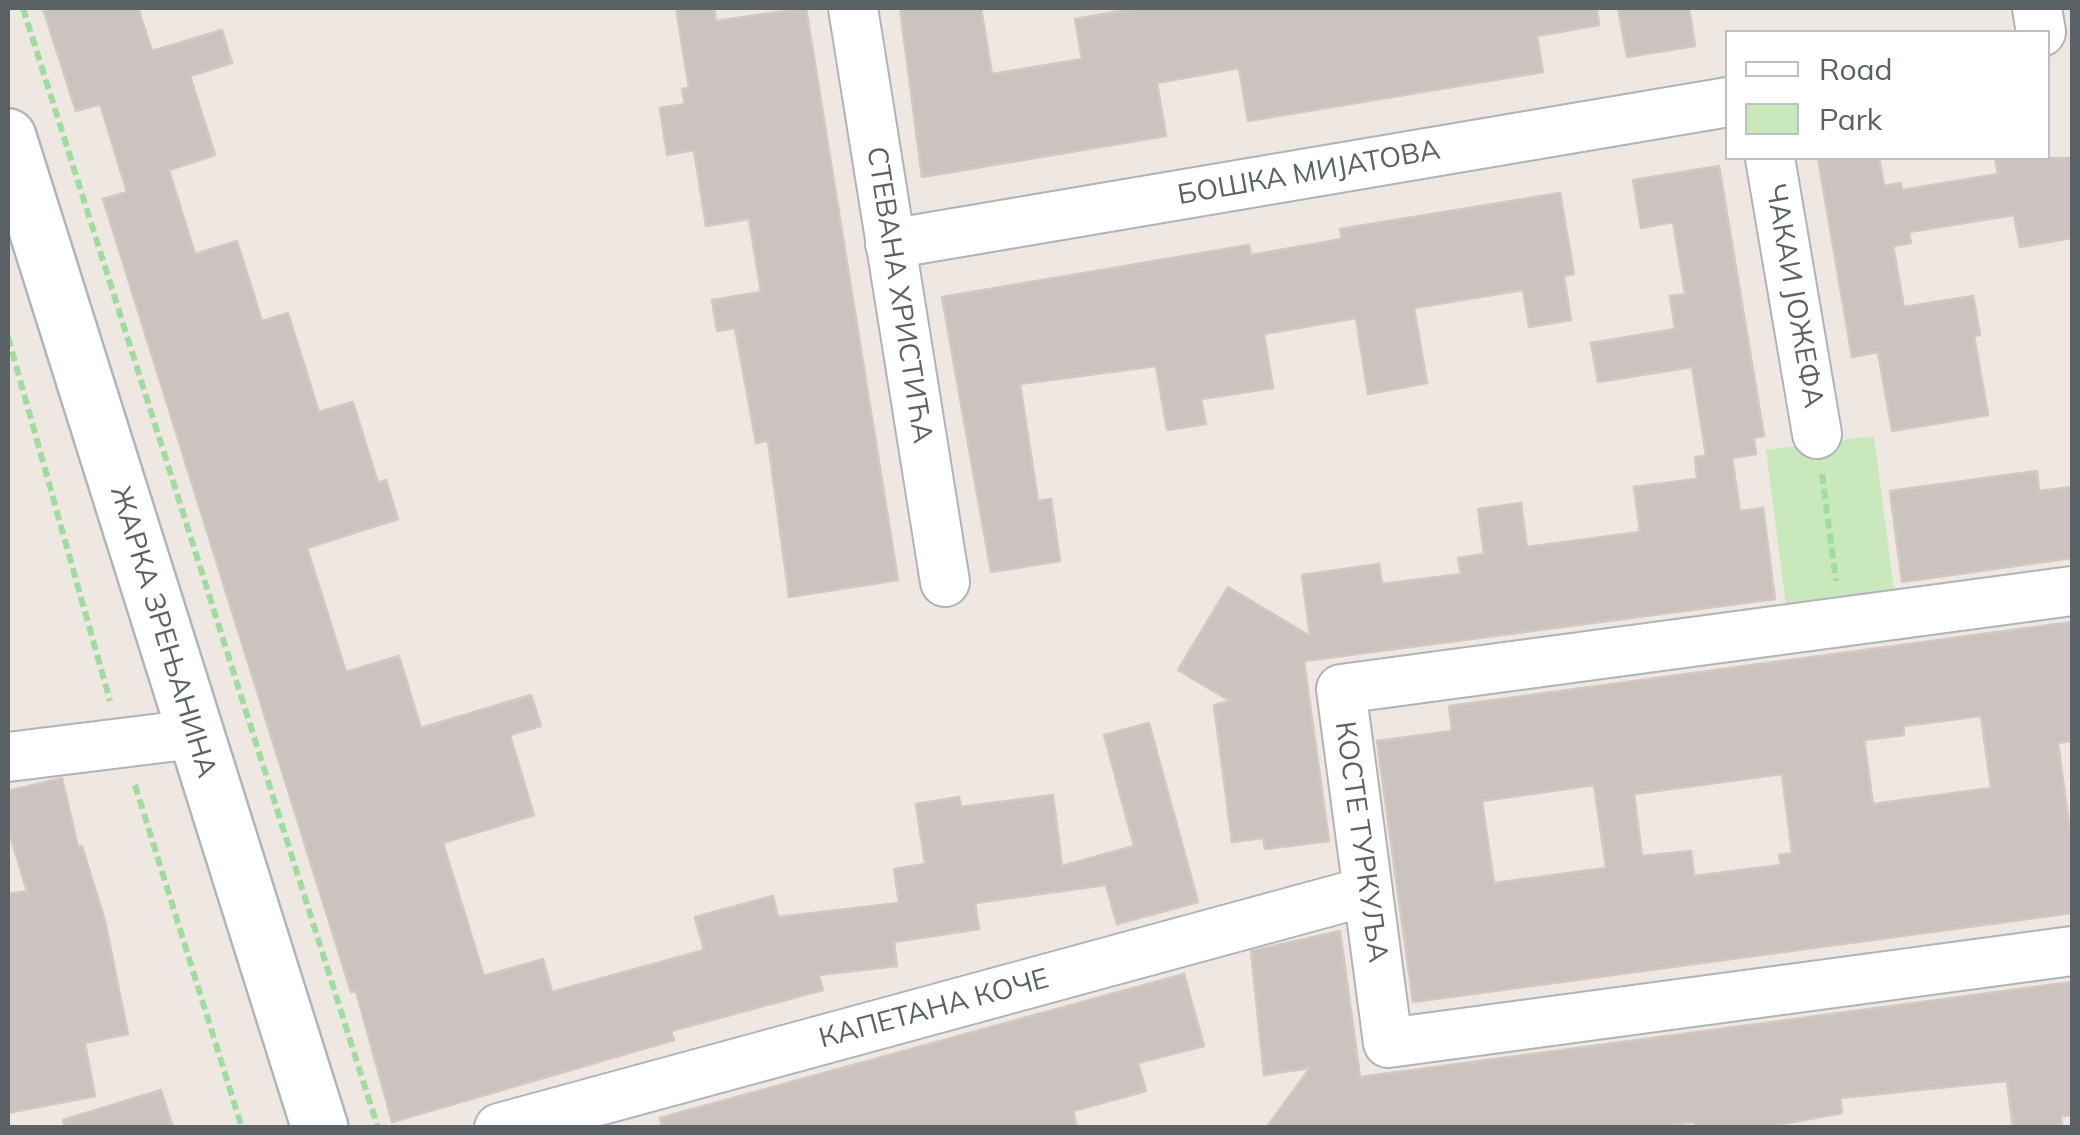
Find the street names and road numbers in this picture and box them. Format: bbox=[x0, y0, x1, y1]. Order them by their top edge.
street label: БОШКА МИЈАТОВА bbox=[1175, 133, 1443, 213]
street label: СТЕВАНА ХРИСТИЋА bbox=[859, 144, 939, 446]
street label: ЧАКАИ ЈОЖЕФА bbox=[1758, 181, 1830, 411]
street label: ЖАРКА ЗРЕЊАНИНА bbox=[103, 482, 223, 782]
street label: КОСТЕ ТУРКУЉА bbox=[1327, 719, 1395, 965]
street label: КАПЕТАНА КОЧЕ bbox=[816, 962, 1052, 1056]

